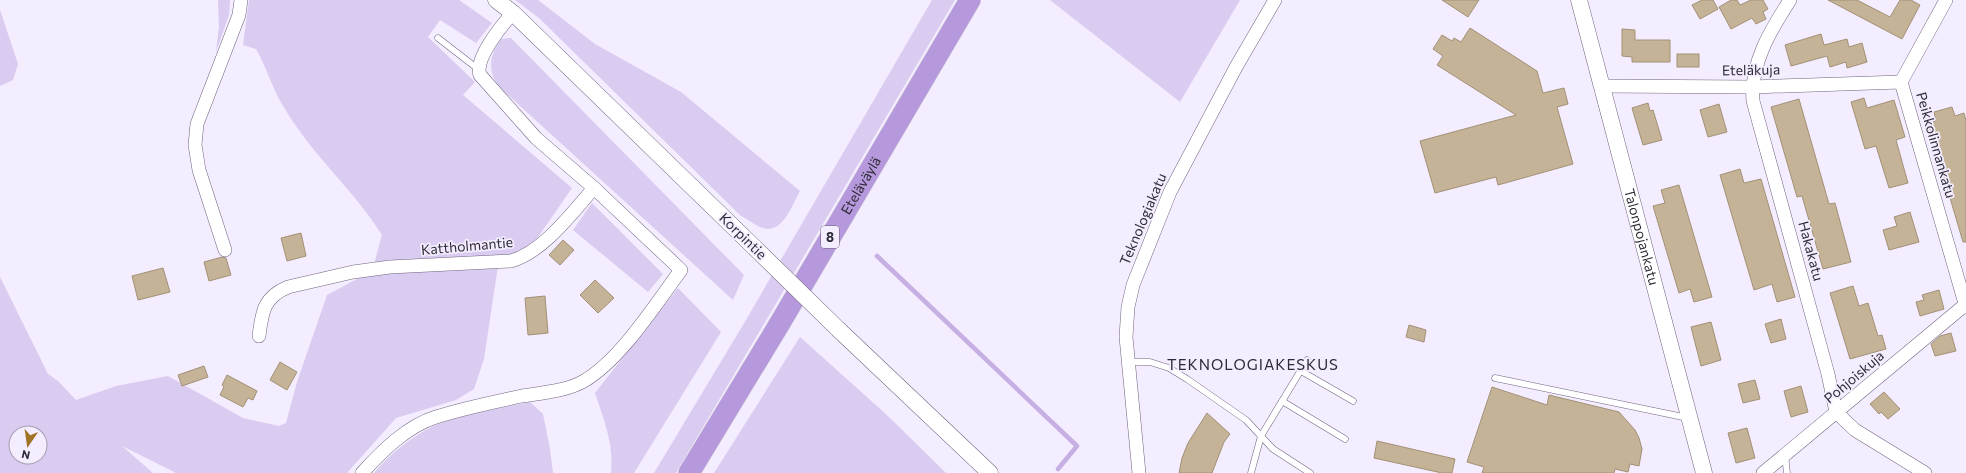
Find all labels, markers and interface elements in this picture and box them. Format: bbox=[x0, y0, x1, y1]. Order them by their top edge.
street label: Eteläkuja bbox=[1722, 60, 1780, 79]
street label: Peikkolinnankatu bbox=[1913, 90, 1960, 200]
street label: Eteläväylä bbox=[837, 153, 884, 217]
street label: Teknologiakatu bbox=[1116, 170, 1170, 267]
street label: Talonpojankatu bbox=[1621, 187, 1663, 287]
street label: Korpintie bbox=[716, 209, 771, 262]
street label: Hakakatu bbox=[1795, 219, 1828, 283]
road number: 8 bbox=[821, 226, 839, 248]
street label: Kattholmantie bbox=[420, 233, 514, 258]
street label: Pohjoiskuja bbox=[1820, 347, 1887, 407]
district label: TEKNOLOGIAKESKUS bbox=[1167, 355, 1339, 373]
north arrow bbox=[8, 425, 48, 465]
text: N bbox=[20, 448, 31, 462]

